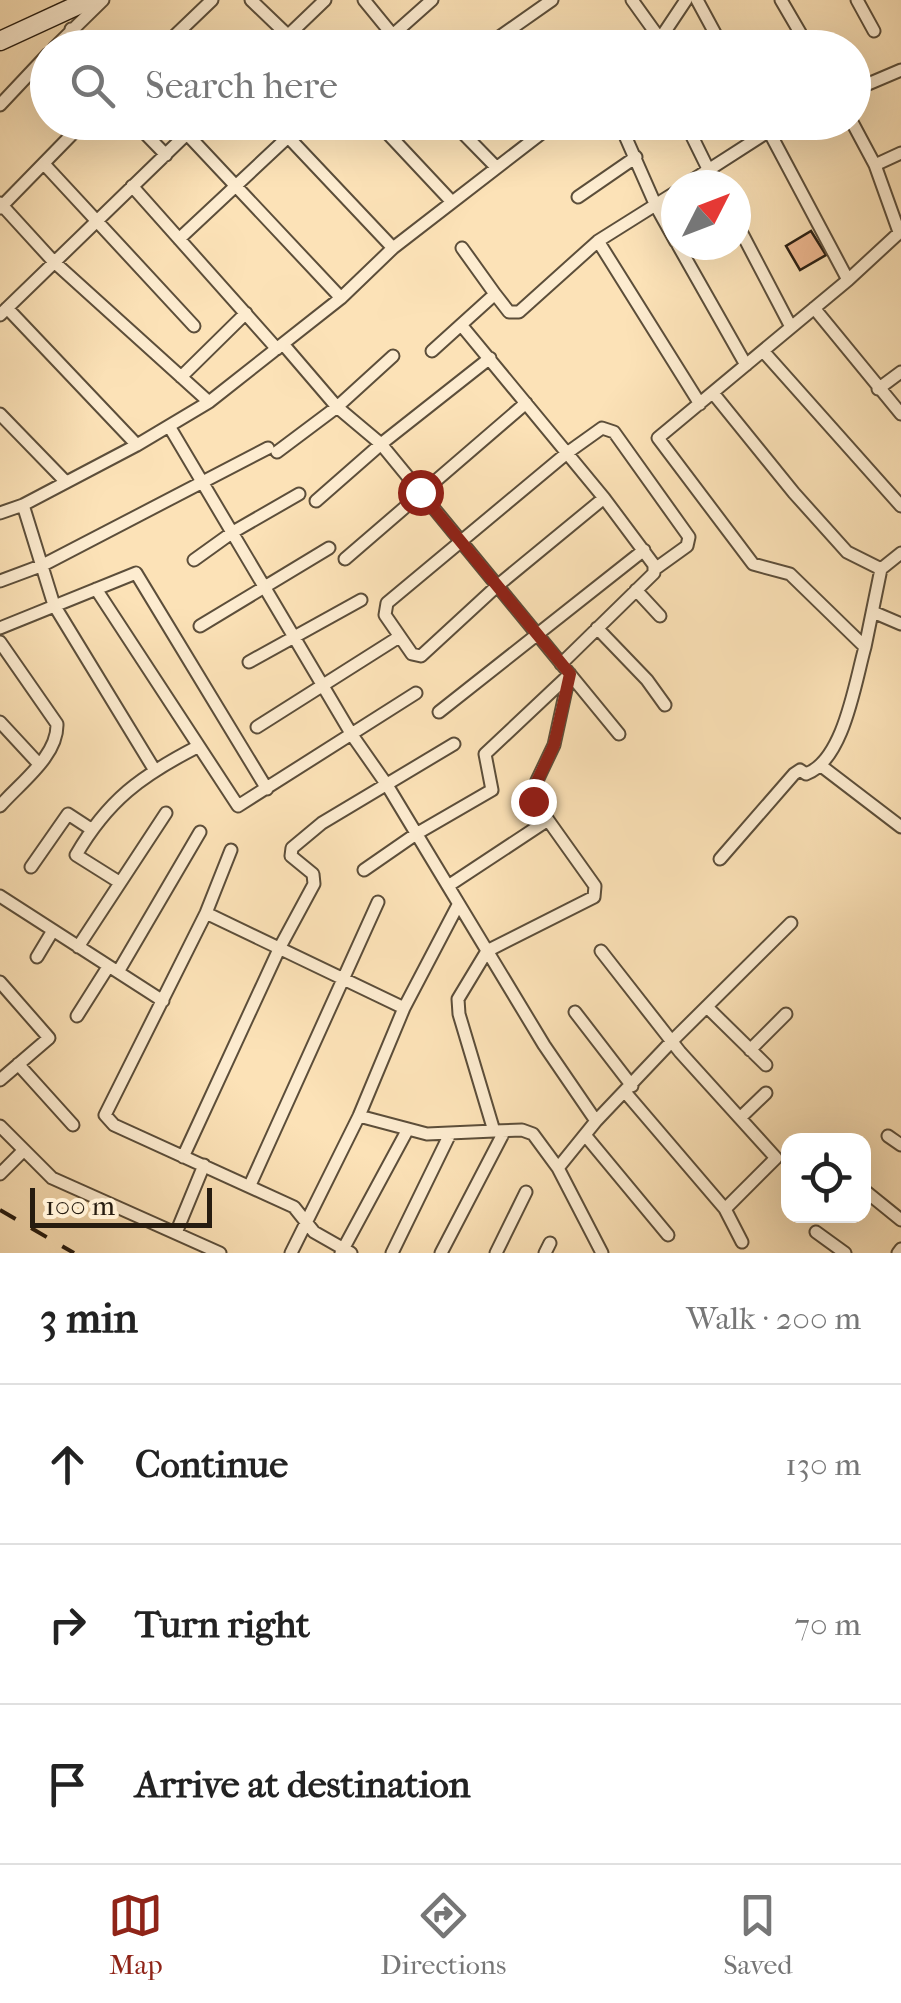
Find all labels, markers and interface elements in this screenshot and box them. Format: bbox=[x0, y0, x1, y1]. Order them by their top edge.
search box bbox=[30, 30, 871, 140]
icon: search bbox=[65, 58, 120, 113]
text: Search here bbox=[145, 63, 338, 108]
north arrow bbox=[661, 170, 751, 260]
route start bbox=[398, 470, 444, 516]
route end bbox=[511, 779, 557, 825]
map controls bbox=[781, 1133, 871, 1223]
button: locate bbox=[781, 1133, 871, 1223]
scale bar bbox=[30, 1183, 212, 1228]
text: 100 m bbox=[45, 1189, 115, 1222]
text: 3 min bbox=[40, 1294, 138, 1343]
text: Walk · 200 m bbox=[686, 1300, 861, 1337]
icon: ahead bbox=[40, 1437, 95, 1492]
text: Continue bbox=[135, 1442, 288, 1487]
text: 130 m bbox=[785, 1446, 861, 1483]
icon: right bbox=[40, 1597, 95, 1652]
text: Turn right bbox=[135, 1602, 310, 1647]
text: 70 m bbox=[795, 1606, 861, 1643]
icon: arrive bbox=[40, 1757, 95, 1812]
text: Arrive at destination bbox=[135, 1762, 471, 1807]
tab: Map bbox=[108, 1888, 163, 1981]
tab: Directions bbox=[380, 1888, 506, 1981]
tab: Saved bbox=[723, 1888, 793, 1981]

